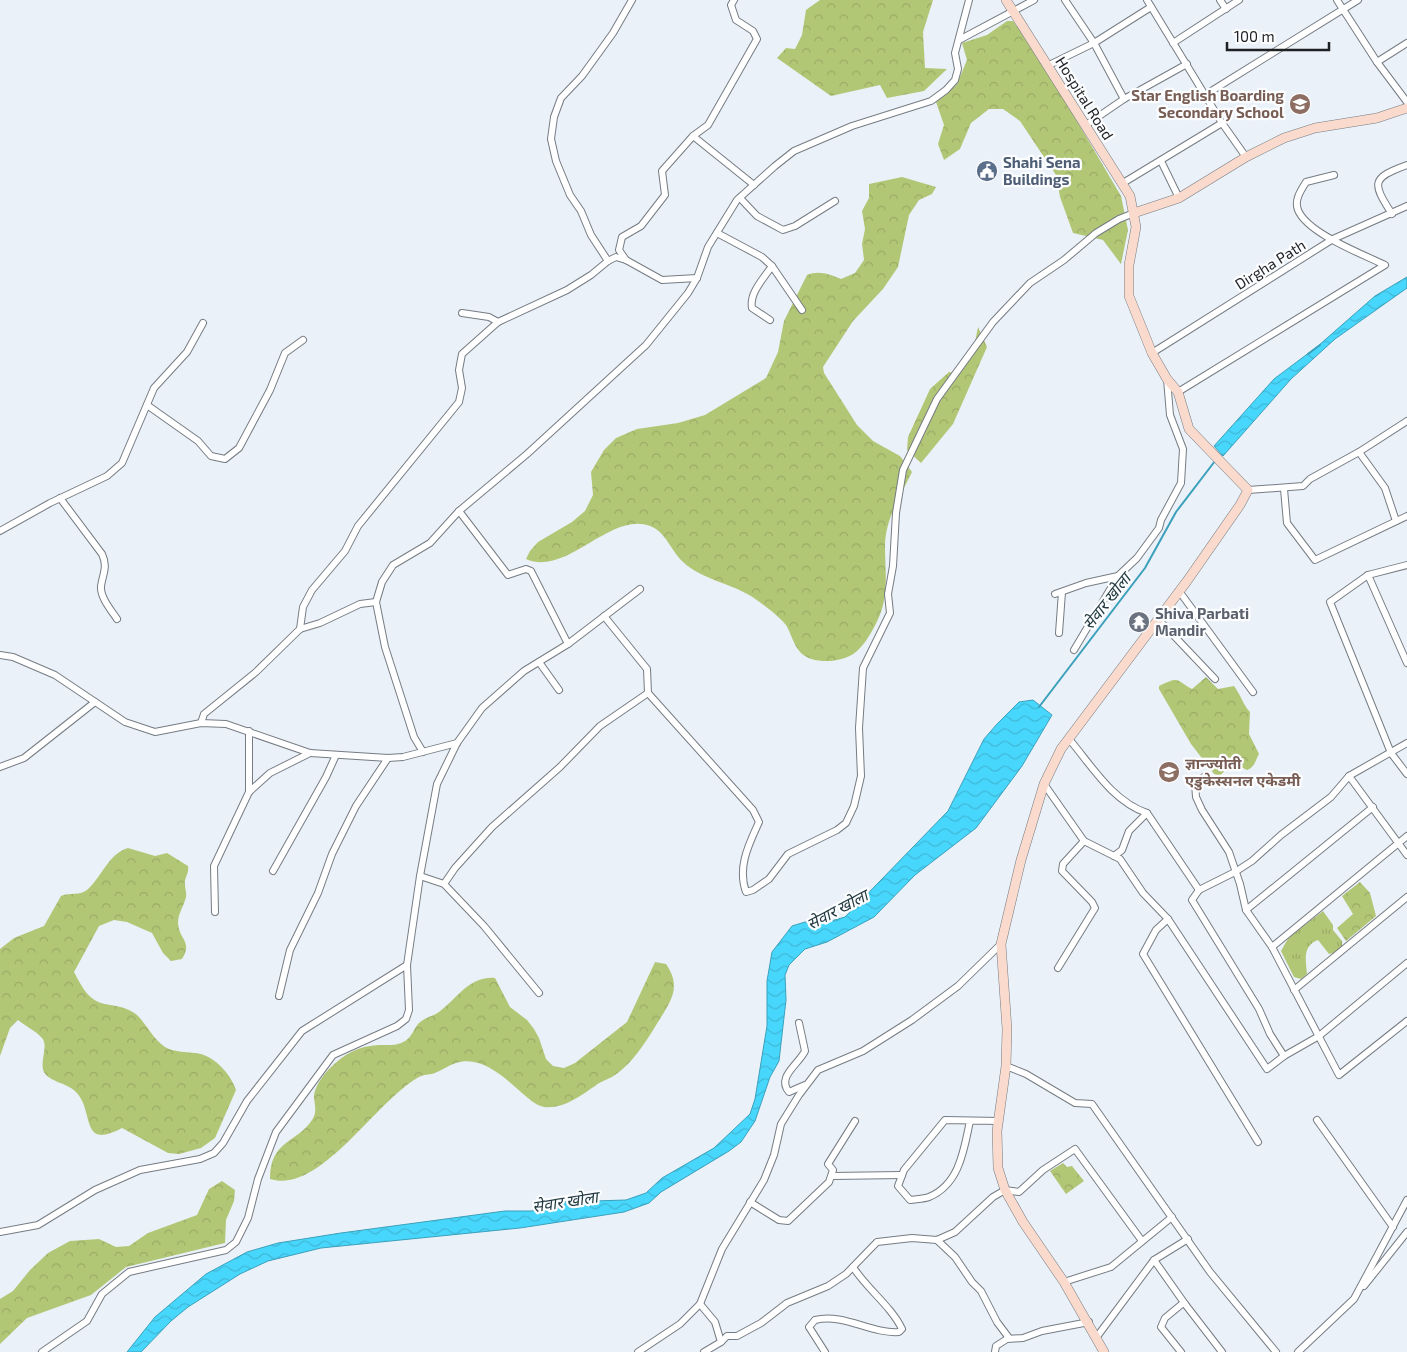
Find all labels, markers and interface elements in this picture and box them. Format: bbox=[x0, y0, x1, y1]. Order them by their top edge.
scale bar bbox=[1227, 20, 1330, 52]
text: 100 m bbox=[1234, 27, 1275, 45]
street label: Hospital Road bbox=[1052, 53, 1118, 143]
place label: Star English Boarding Secondary School bbox=[1131, 86, 1284, 122]
school or university icon: Star English Boarding Secondary School bbox=[1288, 92, 1312, 116]
place label: Shahi Sena Buildings bbox=[1003, 153, 1081, 188]
public building icon: Shahi Sena Buildings bbox=[975, 159, 999, 183]
street label: Dirgha Path bbox=[1231, 235, 1309, 293]
water label: सेवार खोला bbox=[1078, 567, 1136, 633]
place label: Shiva Parbati Mandir bbox=[1155, 604, 1249, 639]
temple icon: Shiva Parbati Mandir bbox=[1127, 610, 1151, 634]
place label: ज्ञान्ज्योती एडुकेस्सनल एकेडमी bbox=[1185, 754, 1301, 791]
school or university icon: ज्ञान्ज्योती एडुकेस्सनल एकेडमी bbox=[1157, 760, 1181, 784]
water label: सेवार खोला bbox=[803, 884, 873, 933]
water label: सेवार खोला bbox=[531, 1186, 602, 1216]

